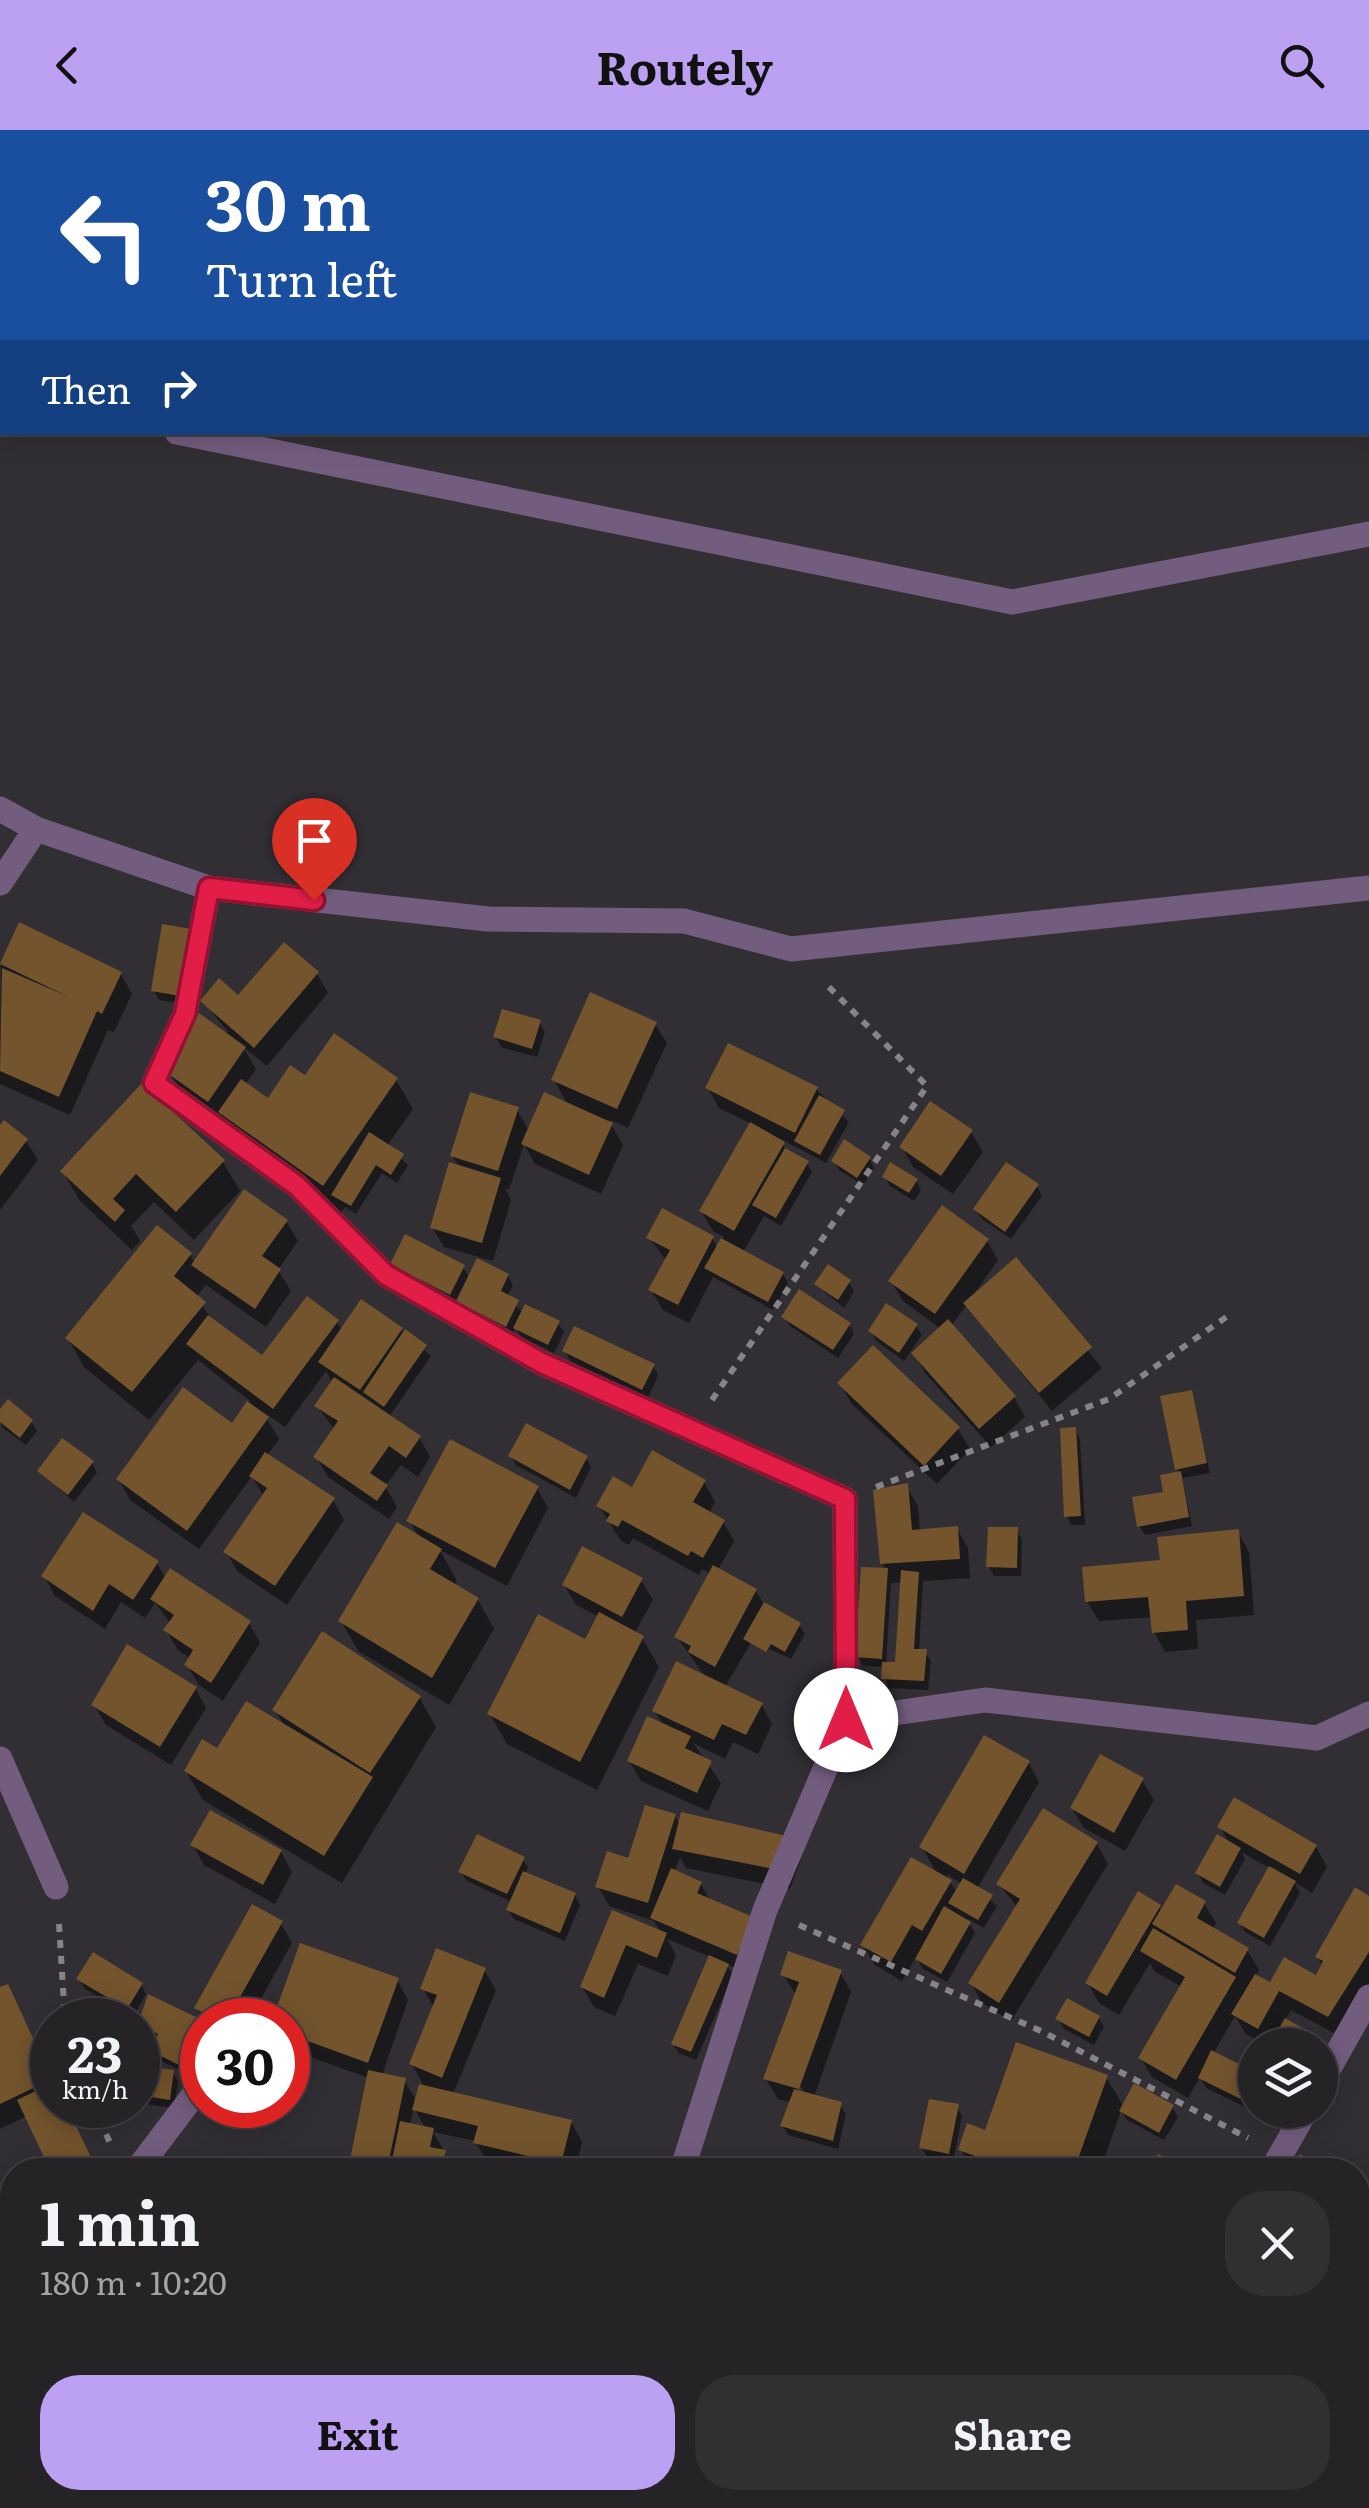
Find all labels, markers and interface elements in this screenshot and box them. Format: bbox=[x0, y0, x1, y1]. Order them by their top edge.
text: Routely bbox=[596, 32, 773, 99]
icon: back bbox=[40, 38, 95, 93]
icon: search bbox=[1274, 38, 1329, 93]
text: 30 m bbox=[205, 149, 371, 253]
icon: left bbox=[40, 170, 170, 300]
text: Turn left bbox=[205, 244, 397, 311]
text: Then bbox=[40, 359, 131, 416]
icon: right bbox=[151, 360, 206, 415]
pin bbox=[272, 798, 357, 901]
icon: arrive bbox=[287, 813, 342, 868]
position arrow bbox=[794, 1668, 898, 1772]
speed limit sign: 30 bbox=[180, 1998, 310, 2128]
text: 23 bbox=[68, 2014, 122, 2088]
map controls bbox=[1238, 2028, 1338, 2128]
button: layers bbox=[1238, 2028, 1338, 2128]
text: km/h bbox=[62, 2070, 128, 2107]
text: 1 min bbox=[40, 2175, 200, 2264]
button: close bbox=[1225, 2191, 1330, 2296]
text: 180 m · 10:20 bbox=[40, 2257, 227, 2305]
button: Exit bbox=[40, 2375, 675, 2490]
button: Share bbox=[695, 2375, 1330, 2490]

